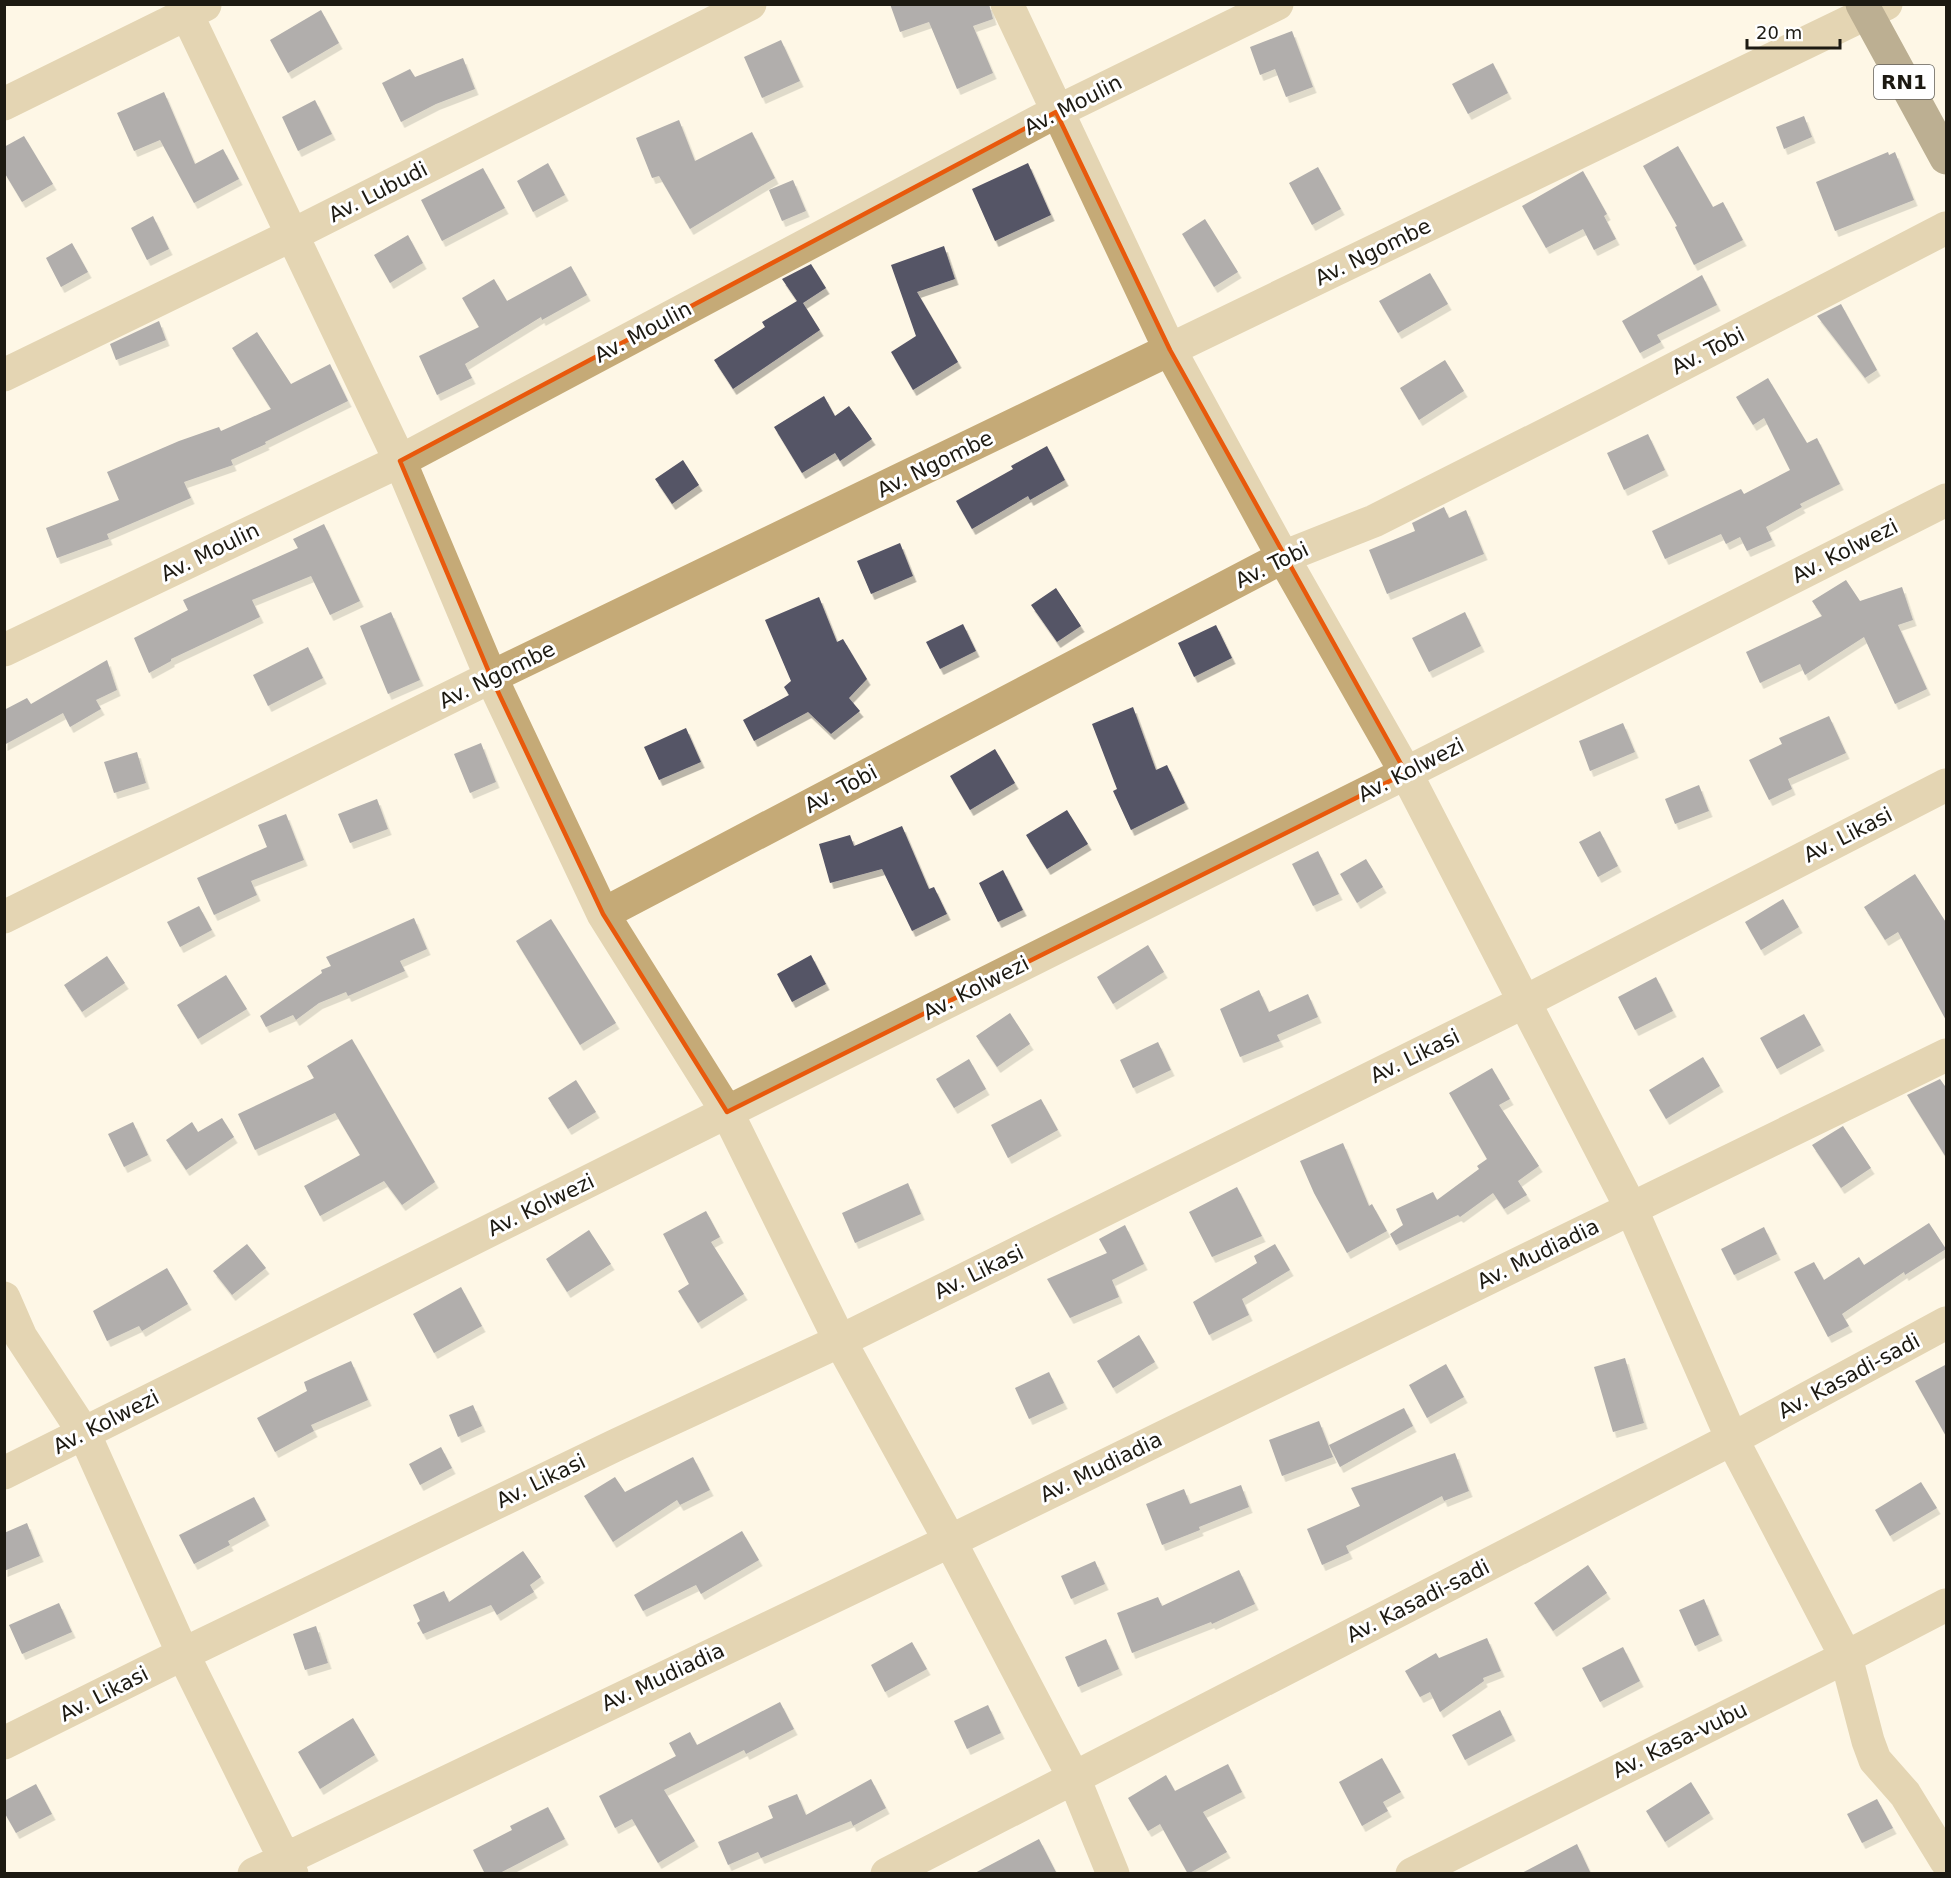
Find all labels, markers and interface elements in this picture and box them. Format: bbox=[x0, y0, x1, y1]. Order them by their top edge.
scale bar bbox=[1747, 12, 1840, 50]
text: 20 m bbox=[1756, 22, 1802, 43]
road number: RN1 bbox=[1874, 65, 1934, 99]
street label: Av. Moulin bbox=[1020, 70, 1126, 140]
street label: Av. Lubudi bbox=[325, 157, 431, 227]
street label: Av. Ngombe bbox=[1311, 214, 1435, 290]
street label: Av. Moulin bbox=[590, 296, 696, 368]
street label: Av. Tobi bbox=[1668, 322, 1748, 380]
street label: Av. Ngombe bbox=[873, 426, 997, 502]
street label: Av. Kolwezi bbox=[1788, 514, 1902, 588]
street label: Av. Moulin bbox=[157, 518, 263, 586]
street label: Av. Tobi bbox=[1231, 537, 1313, 593]
street label: Av. Ngombe bbox=[435, 637, 559, 713]
street label: Av. Kolwezi bbox=[1354, 733, 1468, 807]
street label: Av. Tobi bbox=[801, 760, 881, 818]
street label: Av. Likasi bbox=[1800, 802, 1896, 868]
street label: Av. Kolwezi bbox=[919, 951, 1033, 1025]
street label: Av. Likasi bbox=[1366, 1024, 1464, 1088]
street label: Av. Kolwezi bbox=[484, 1169, 598, 1241]
street label: Av. Mudiadia bbox=[1473, 1214, 1603, 1294]
street label: Av. Likasi bbox=[930, 1240, 1028, 1304]
street label: Av. Kasadi-sadi bbox=[1774, 1329, 1924, 1423]
street label: Av. Kolwezi bbox=[49, 1385, 163, 1459]
street label: Av. Mudiadia bbox=[1036, 1427, 1166, 1507]
street label: Av. Likasi bbox=[492, 1449, 590, 1513]
street label: Av. Kasadi-sadi bbox=[1343, 1555, 1493, 1647]
street label: Av. Mudiadia bbox=[598, 1638, 728, 1716]
street label: Av. Likasi bbox=[56, 1661, 152, 1727]
street label: Av. Kasa-vubu bbox=[1609, 1697, 1751, 1783]

